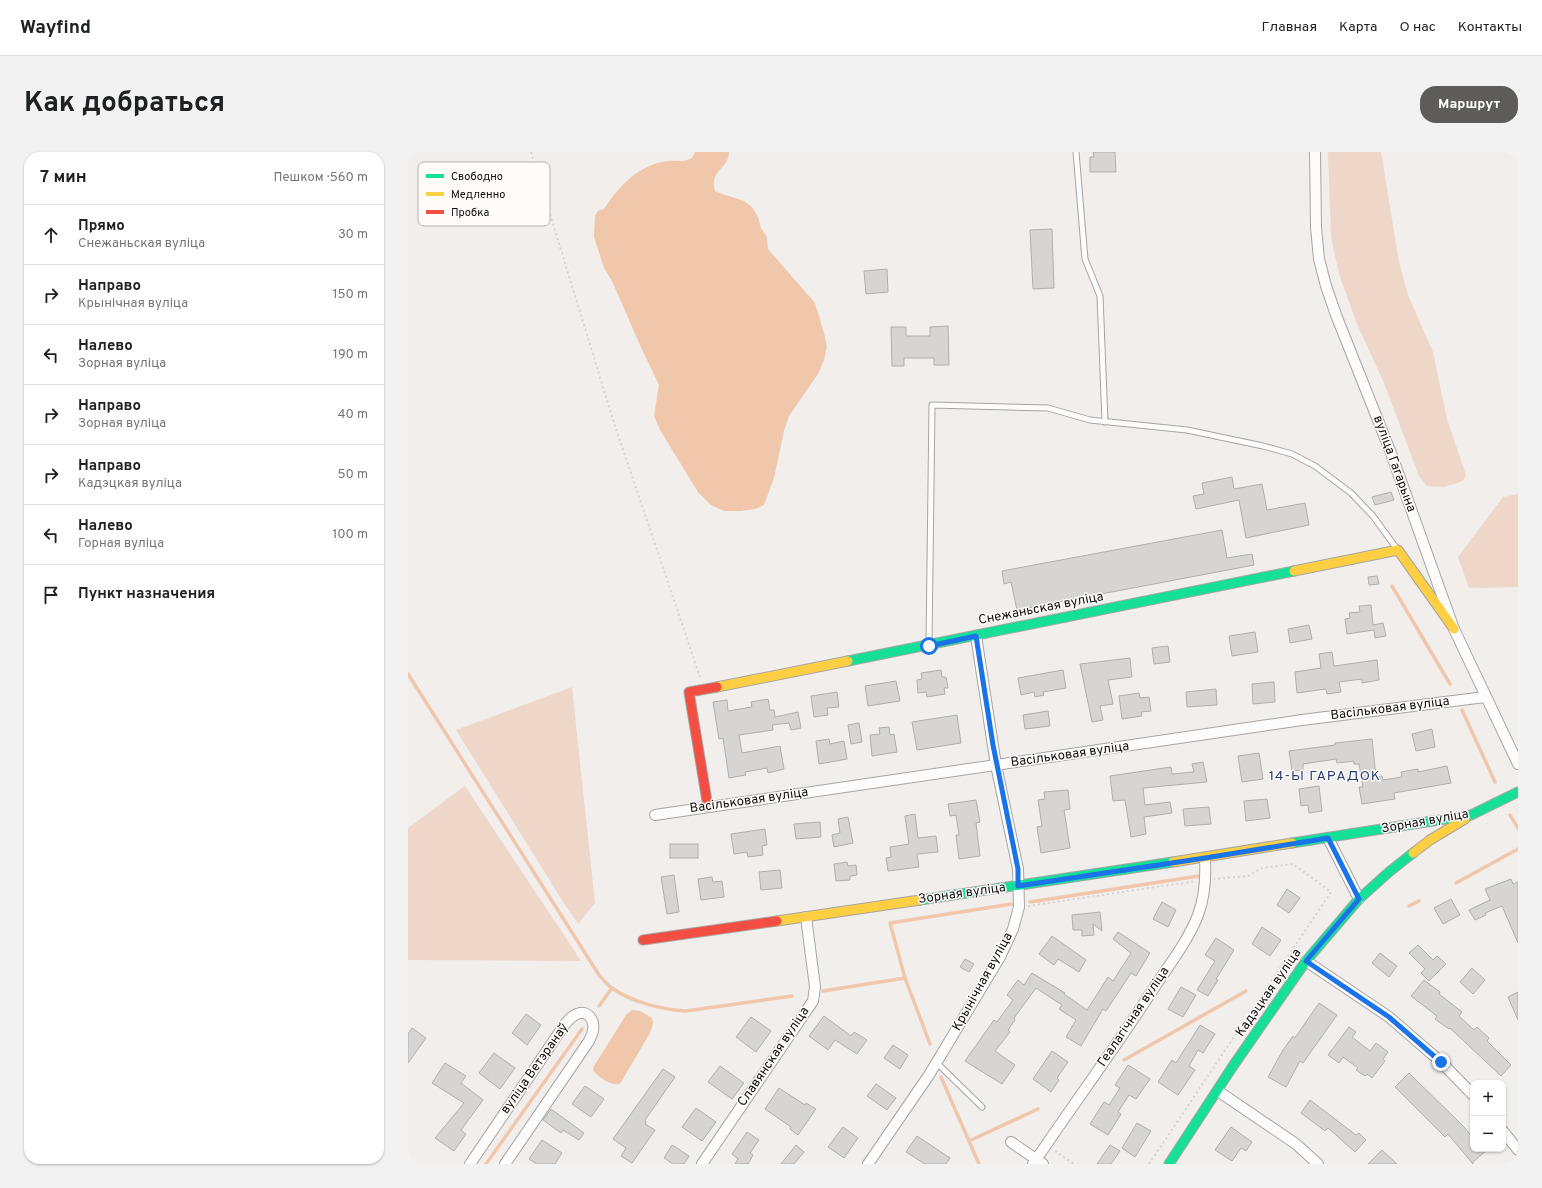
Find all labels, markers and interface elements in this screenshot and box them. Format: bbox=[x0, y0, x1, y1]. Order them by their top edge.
text: Wayfind bbox=[20, 16, 91, 40]
text: Главная bbox=[1262, 19, 1317, 36]
text: Карта bbox=[1339, 19, 1377, 36]
text: О нас bbox=[1399, 19, 1436, 36]
text: Контакты bbox=[1458, 19, 1522, 36]
text: Как добраться bbox=[24, 86, 225, 122]
button: Маршрут bbox=[1420, 86, 1518, 123]
legend bbox=[418, 162, 550, 226]
text: 7 мин bbox=[40, 167, 87, 189]
text: Пешком · 560 m bbox=[274, 170, 368, 186]
text: Свободно bbox=[451, 170, 503, 184]
text: Медленно bbox=[451, 188, 505, 202]
text: Пробка bbox=[451, 206, 490, 220]
text: Прямо bbox=[78, 217, 125, 236]
icon: ahead bbox=[40, 224, 62, 246]
text: 30 m bbox=[338, 227, 368, 243]
text: Снежаньская вуліца bbox=[78, 236, 205, 252]
text: Направо bbox=[78, 277, 141, 296]
icon: right bbox=[40, 284, 62, 306]
text: 150 m bbox=[333, 287, 368, 303]
text: Крынічная вуліца bbox=[78, 296, 188, 312]
text: Налево bbox=[78, 337, 133, 356]
icon: left bbox=[40, 344, 62, 366]
text: 190 m bbox=[333, 347, 368, 363]
text: Зорная вуліца bbox=[78, 356, 166, 372]
text: Направо bbox=[78, 397, 141, 416]
icon: right bbox=[40, 404, 62, 426]
text: 40 m bbox=[338, 407, 368, 423]
street label: вуліца Гагарына bbox=[1369, 414, 1419, 514]
text: Зорная вуліца bbox=[78, 416, 166, 432]
text: Направо bbox=[78, 457, 141, 476]
icon: right bbox=[40, 464, 62, 486]
text: 50 m bbox=[338, 467, 368, 483]
text: Кадэцкая вуліца bbox=[78, 476, 182, 492]
text: Налево bbox=[78, 517, 133, 536]
icon: left bbox=[40, 524, 62, 546]
text: 100 m bbox=[332, 527, 368, 543]
text: Горная вуліца bbox=[78, 536, 164, 552]
icon: arrive bbox=[40, 584, 62, 606]
text: Пункт назначения bbox=[78, 585, 215, 604]
street label: Снежаньская вуліца bbox=[977, 589, 1105, 629]
route start bbox=[920, 637, 938, 655]
street label: Васільковая вуліца bbox=[1330, 694, 1450, 724]
street label: Васільковая вуліца bbox=[1010, 739, 1130, 771]
district label: 14-Ы ГАРАДОК bbox=[1269, 768, 1381, 785]
street label: Васільковая вуліца bbox=[689, 785, 809, 817]
street label: Зорная вуліца bbox=[1380, 806, 1470, 838]
street label: Зорная вуліца bbox=[917, 880, 1007, 908]
street label: Крынічная вуліца bbox=[949, 930, 1017, 1034]
street label: Кадэцкая вуліца bbox=[1233, 946, 1305, 1040]
street label: Геалагічная вуліца bbox=[1095, 964, 1173, 1070]
street label: Славянская вуліца bbox=[735, 1004, 813, 1110]
street label: вуліца Ветэранаў bbox=[498, 1020, 572, 1117]
route end bbox=[1432, 1053, 1450, 1071]
map controls bbox=[1470, 1080, 1506, 1152]
button: + bbox=[1470, 1080, 1506, 1116]
button: − bbox=[1470, 1116, 1506, 1152]

